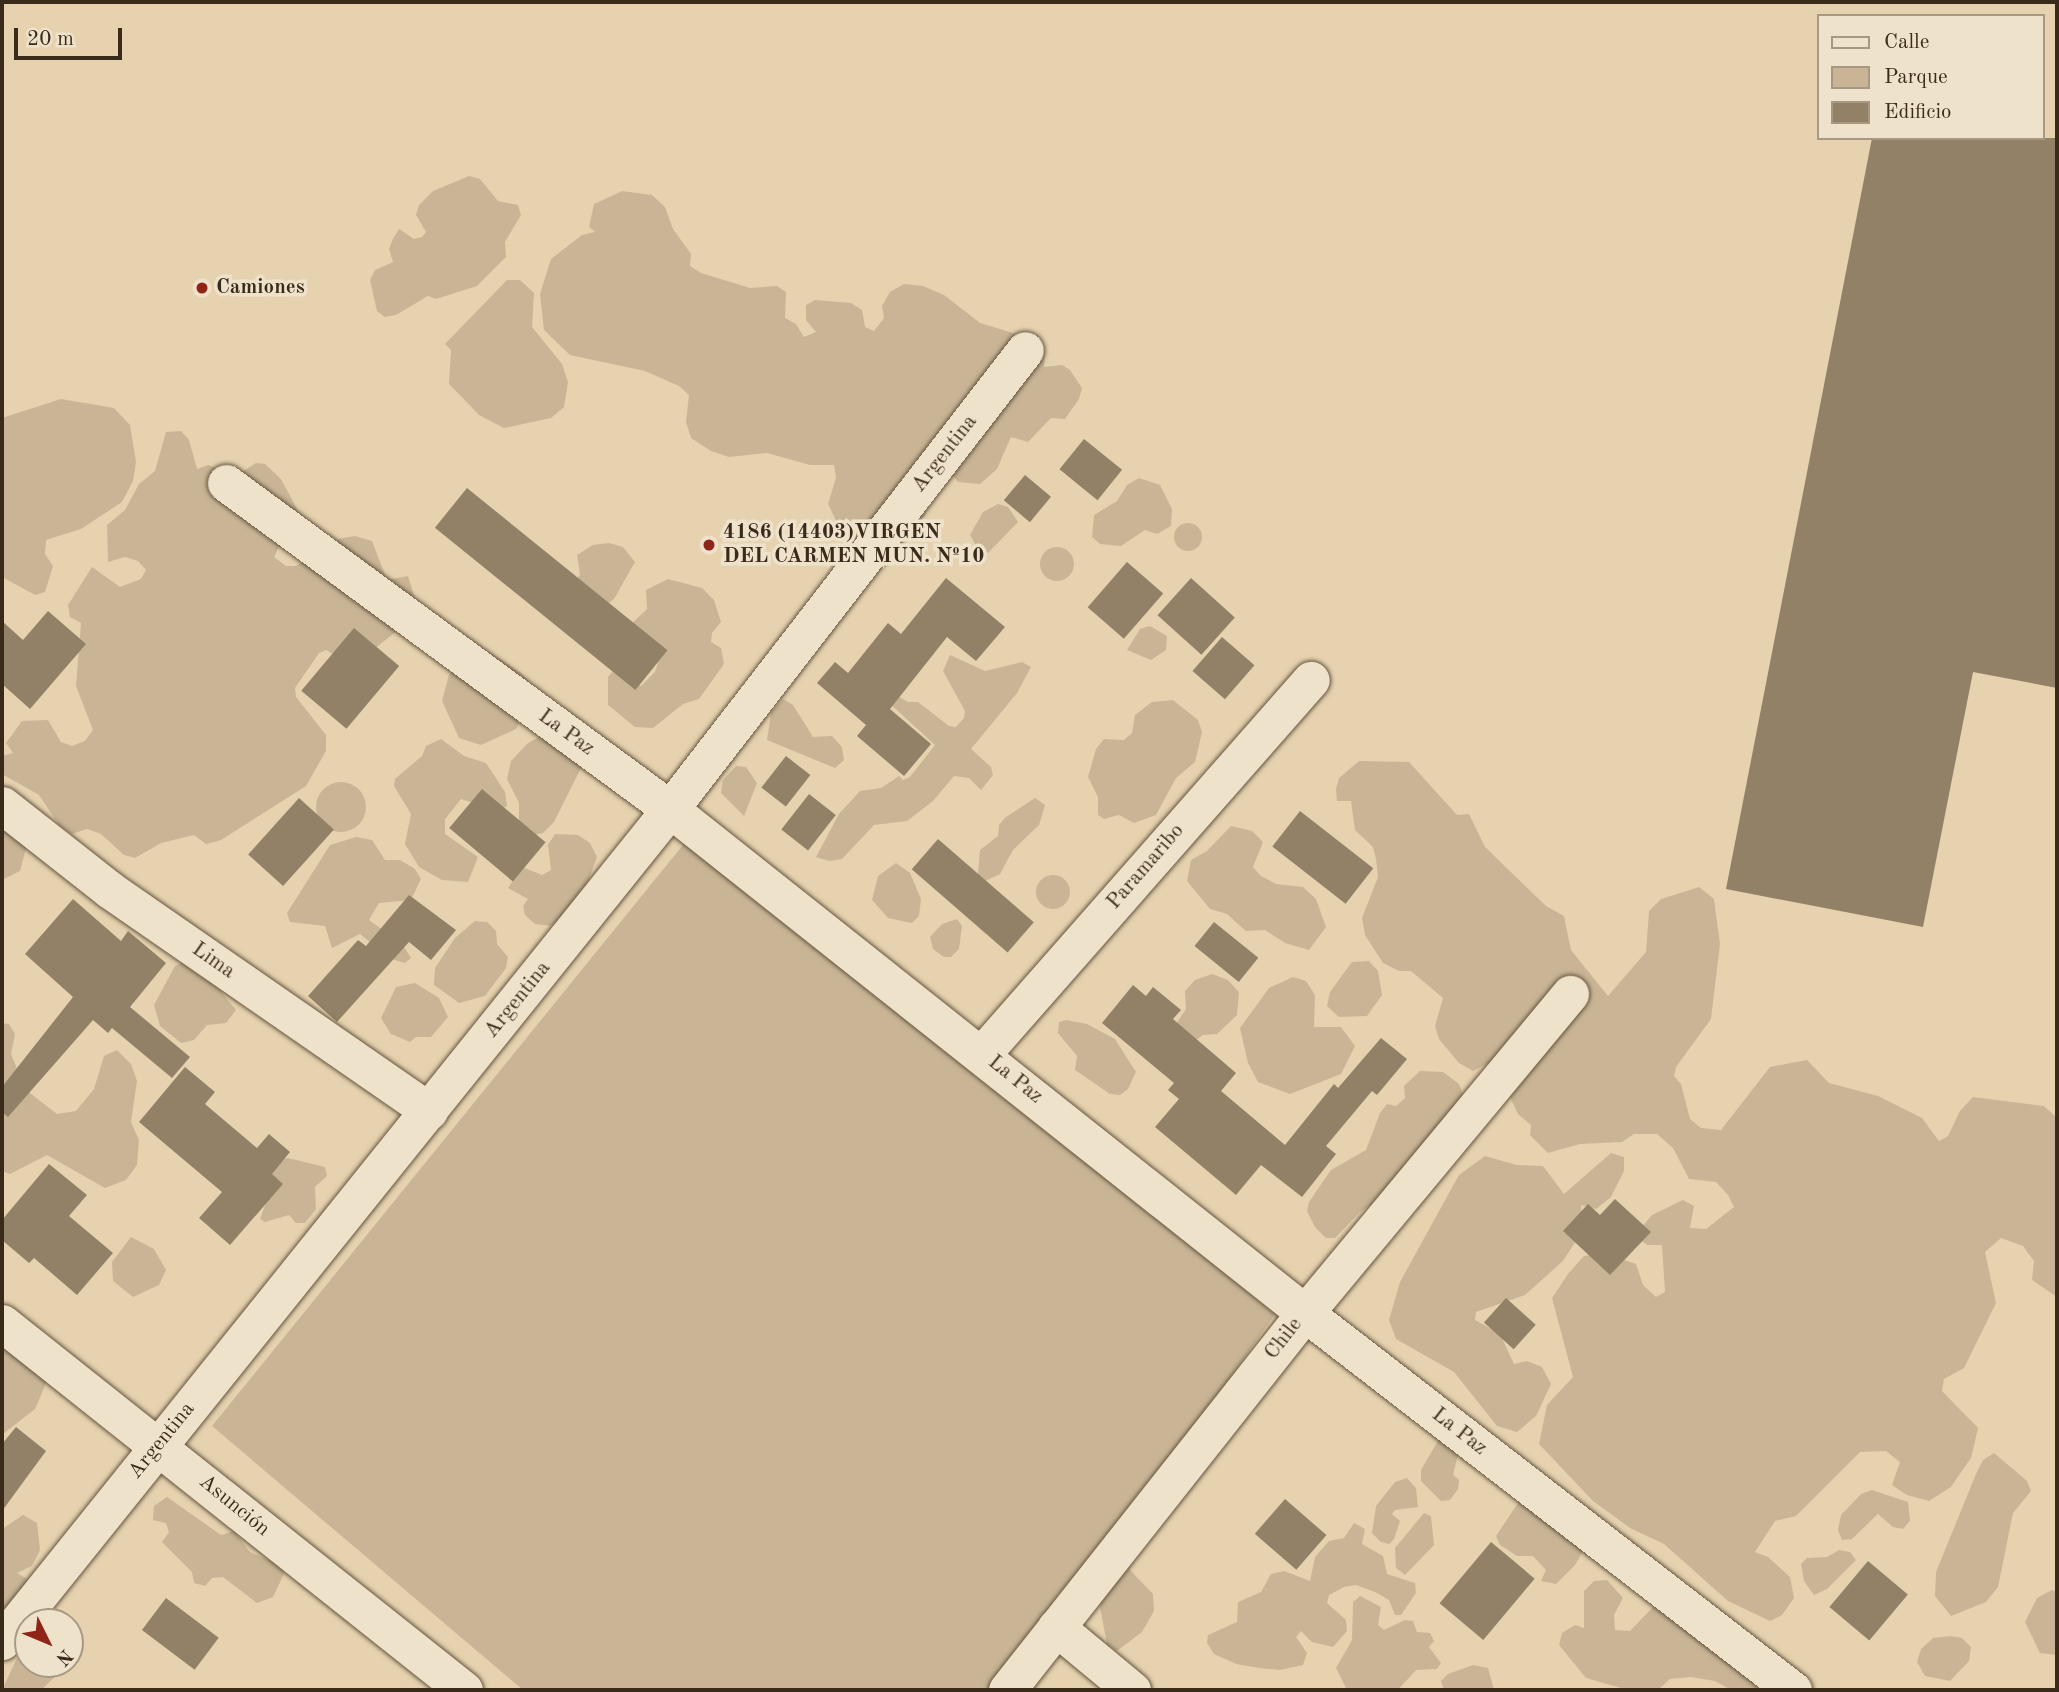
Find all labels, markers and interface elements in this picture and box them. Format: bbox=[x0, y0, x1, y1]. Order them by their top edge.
scale bar bbox=[18, 14, 126, 58]
legend bbox=[1818, 14, 2045, 140]
text: 20 m bbox=[27, 29, 74, 50]
text: Calle bbox=[1884, 32, 1929, 53]
text: Parque bbox=[1884, 67, 1948, 88]
text: Edificio bbox=[1884, 102, 1952, 123]
place label: Camiones bbox=[216, 275, 305, 301]
marker: Camiones bbox=[194, 280, 210, 296]
street label: Argentina bbox=[907, 410, 983, 498]
place label: 4186 (14403)VIRGEN DEL CARMEN MUN. Nº10 bbox=[723, 520, 984, 570]
marker: 4186 (14403)VIRGEN DEL CARMEN MUN. Nº10 bbox=[701, 537, 717, 553]
street label: La Paz bbox=[533, 704, 599, 762]
street label: Paramaribo bbox=[1102, 819, 1190, 915]
street label: Lima bbox=[187, 937, 239, 985]
street label: Argentina bbox=[479, 956, 557, 1044]
street label: La Paz bbox=[982, 1050, 1048, 1110]
street label: Chile bbox=[1260, 1313, 1308, 1365]
street label: Argentina bbox=[123, 1397, 201, 1485]
street label: La Paz bbox=[1426, 1403, 1492, 1461]
street label: Asunción bbox=[193, 1470, 275, 1542]
north arrow bbox=[14, 1608, 84, 1678]
text: N bbox=[51, 1645, 75, 1668]

